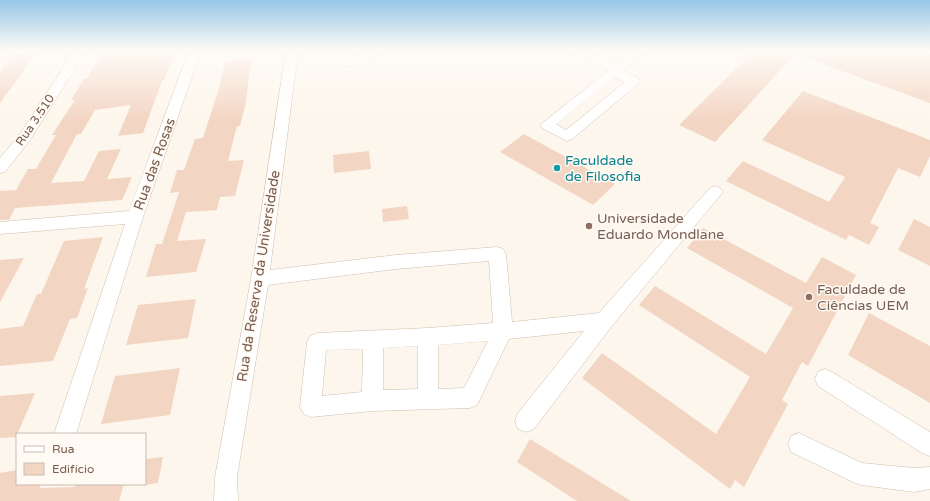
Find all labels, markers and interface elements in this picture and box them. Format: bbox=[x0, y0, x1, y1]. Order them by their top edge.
street label: Rua 3.510 bbox=[13, 91, 58, 148]
street label: Rua das Rosas bbox=[130, 115, 179, 213]
place label: Faculdade de Filosofia bbox=[565, 152, 641, 185]
marker: Faculdade de Filosofia bbox=[552, 163, 562, 173]
street label: Rua da Reserva da Universidade bbox=[233, 169, 284, 383]
place label: Universidade Eduardo Mondlane bbox=[597, 210, 724, 243]
marker: Universidade Eduardo Mondlane bbox=[584, 221, 594, 231]
place label: Faculdade de Ciências UEM bbox=[817, 281, 909, 314]
marker: Faculdade de Ciências UEM bbox=[804, 292, 814, 302]
legend bbox=[16, 433, 146, 485]
text: Rua bbox=[52, 442, 75, 456]
text: Edifício bbox=[52, 462, 94, 476]

